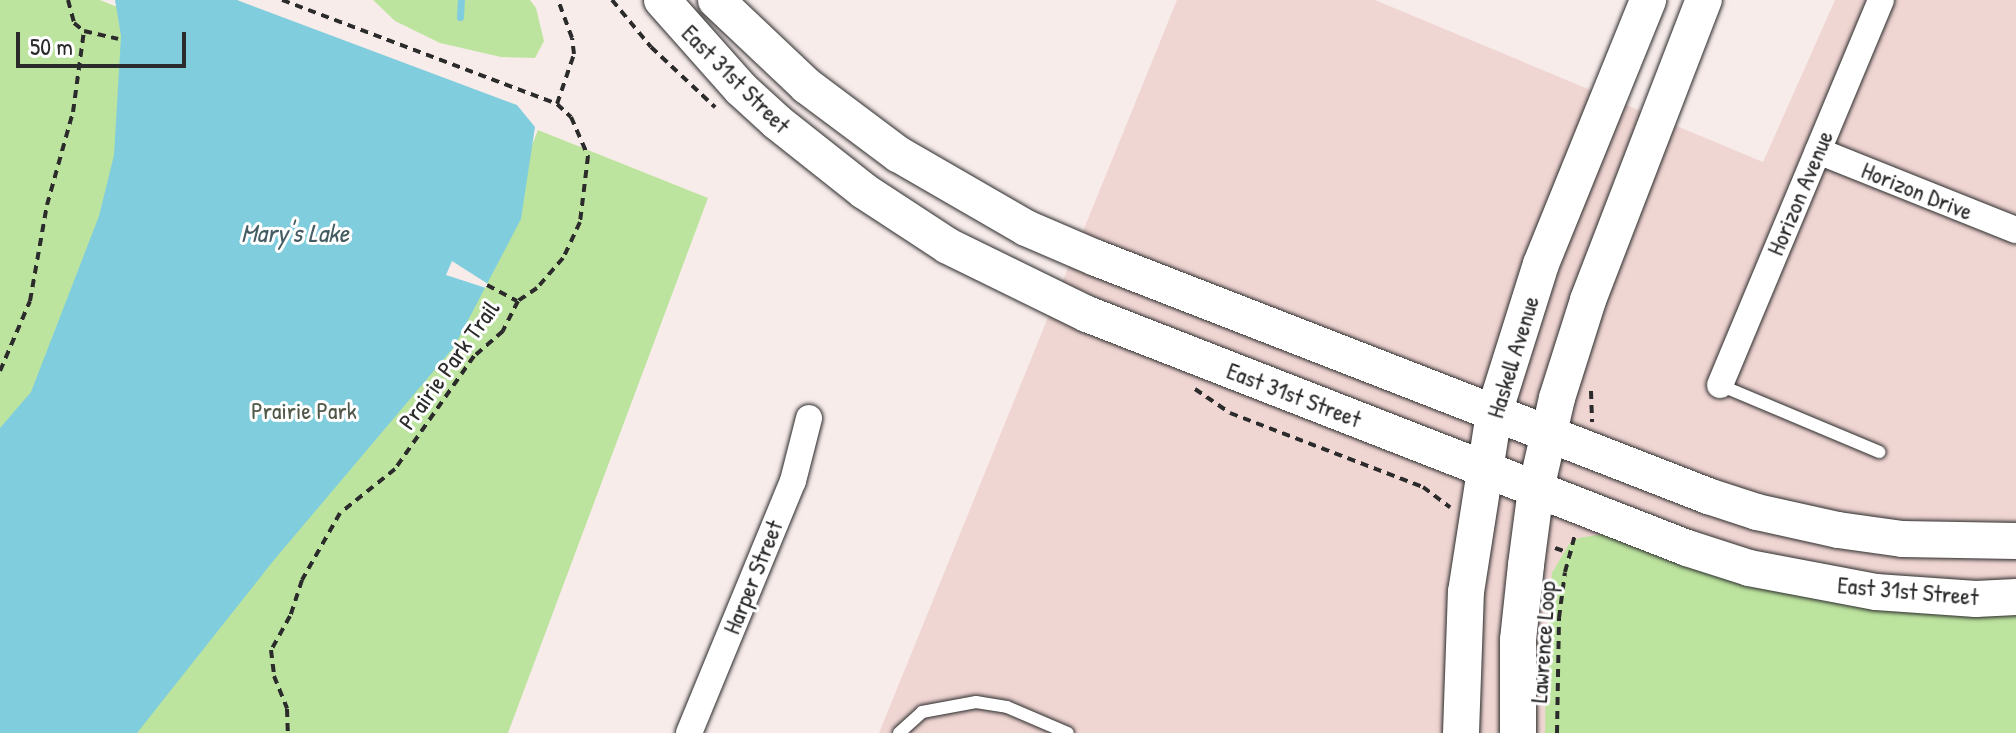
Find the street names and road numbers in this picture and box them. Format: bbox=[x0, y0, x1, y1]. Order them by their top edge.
street label: East 31st Street bbox=[676, 19, 796, 139]
street label: Horizon Avenue bbox=[1761, 126, 1839, 260]
street label: Horizon Drive bbox=[1857, 156, 1977, 226]
street label: Haskell Avenue bbox=[1481, 292, 1545, 422]
street label: Prairie Park Trail bbox=[393, 295, 505, 435]
street label: East 31st Street bbox=[1223, 356, 1365, 434]
street label: Harper Street bbox=[717, 516, 789, 638]
street label: East 31st Street bbox=[1836, 570, 1980, 612]
street label: Lawrence Loop bbox=[1524, 580, 1562, 704]

